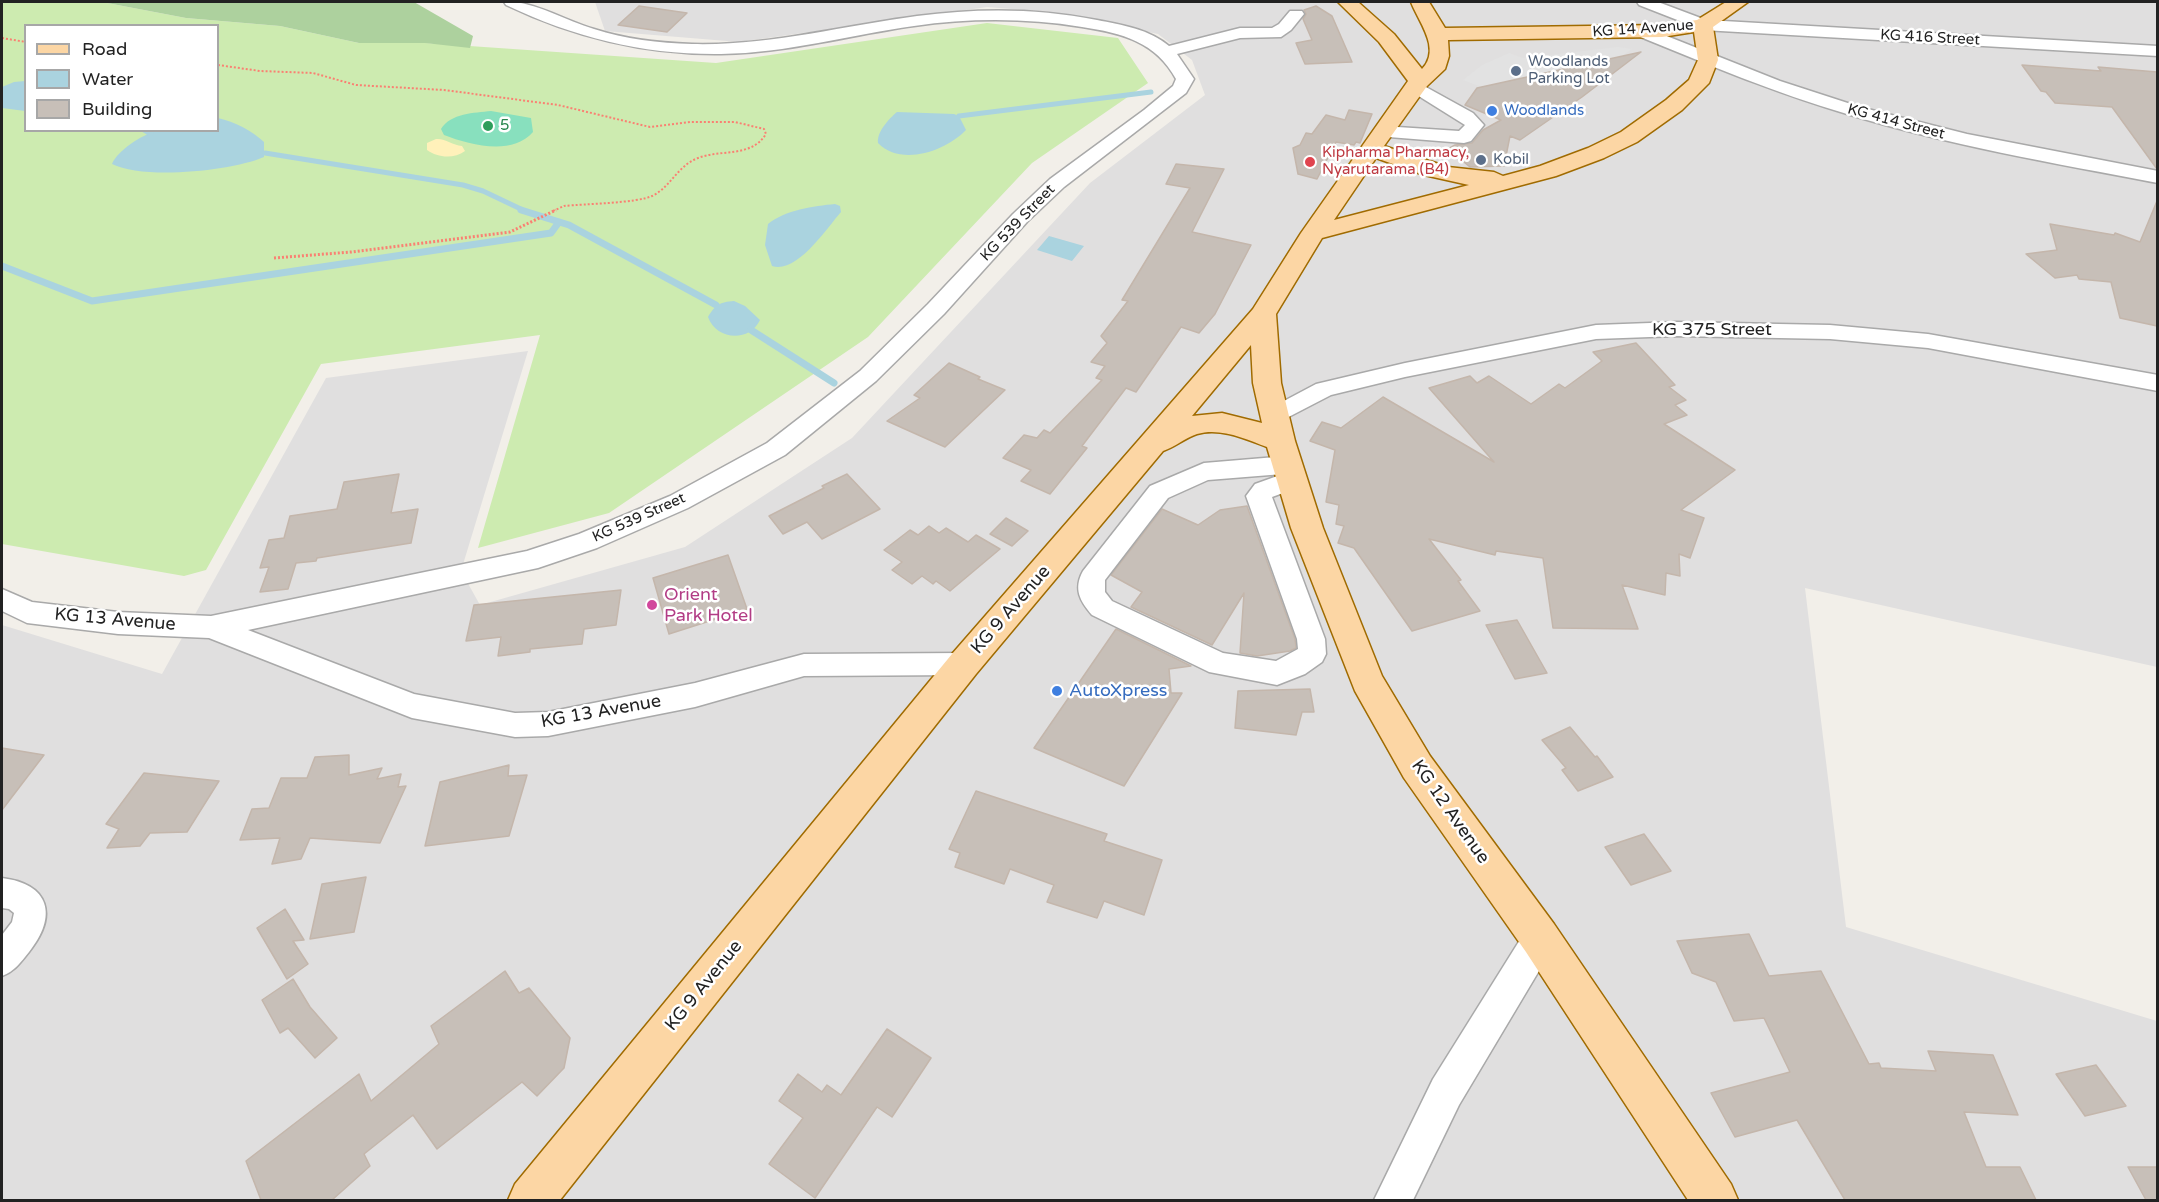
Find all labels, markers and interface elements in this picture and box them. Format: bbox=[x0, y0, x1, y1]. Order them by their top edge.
street label: KG 14 Avenue bbox=[1592, 16, 1694, 42]
legend bbox=[24, 24, 219, 132]
street label: KG 416 Street bbox=[1880, 26, 1980, 50]
text: Road bbox=[82, 38, 127, 60]
place label: Woodlands Parking Lot bbox=[1528, 53, 1610, 88]
marker: Woodlands Parking Lot bbox=[1509, 64, 1523, 78]
text: Water bbox=[82, 68, 133, 90]
text: Building bbox=[82, 98, 152, 120]
street label: KG 414 Street bbox=[1845, 100, 1947, 144]
place label: Woodlands bbox=[1504, 102, 1584, 120]
marker: Woodlands bbox=[1485, 104, 1499, 118]
place label: 5 bbox=[500, 117, 509, 135]
marker: 5 bbox=[481, 119, 495, 133]
place label: Kipharma Pharmacy, Nyarutarama (B4) bbox=[1322, 144, 1470, 179]
place label: Kobil bbox=[1493, 151, 1529, 169]
marker: Kobil bbox=[1474, 153, 1488, 167]
marker: Kipharma Pharmacy, Nyarutarama (B4) bbox=[1303, 155, 1317, 169]
street label: KG 539 Street bbox=[977, 181, 1059, 265]
street label: KG 375 Street bbox=[1652, 319, 1772, 341]
street label: KG 539 Street bbox=[590, 489, 688, 547]
street label: KG 9 Avenue bbox=[967, 561, 1055, 659]
place label: Orient Park Hotel bbox=[664, 584, 753, 626]
marker: Orient Park Hotel bbox=[645, 598, 659, 612]
street label: KG 13 Avenue bbox=[54, 604, 176, 636]
place label: AutoXpress bbox=[1069, 680, 1167, 702]
marker: AutoXpress bbox=[1050, 684, 1064, 698]
street label: KG 13 Avenue bbox=[539, 691, 663, 733]
street label: KG 12 Avenue bbox=[1406, 756, 1494, 868]
street label: KG 9 Avenue bbox=[661, 936, 747, 1036]

